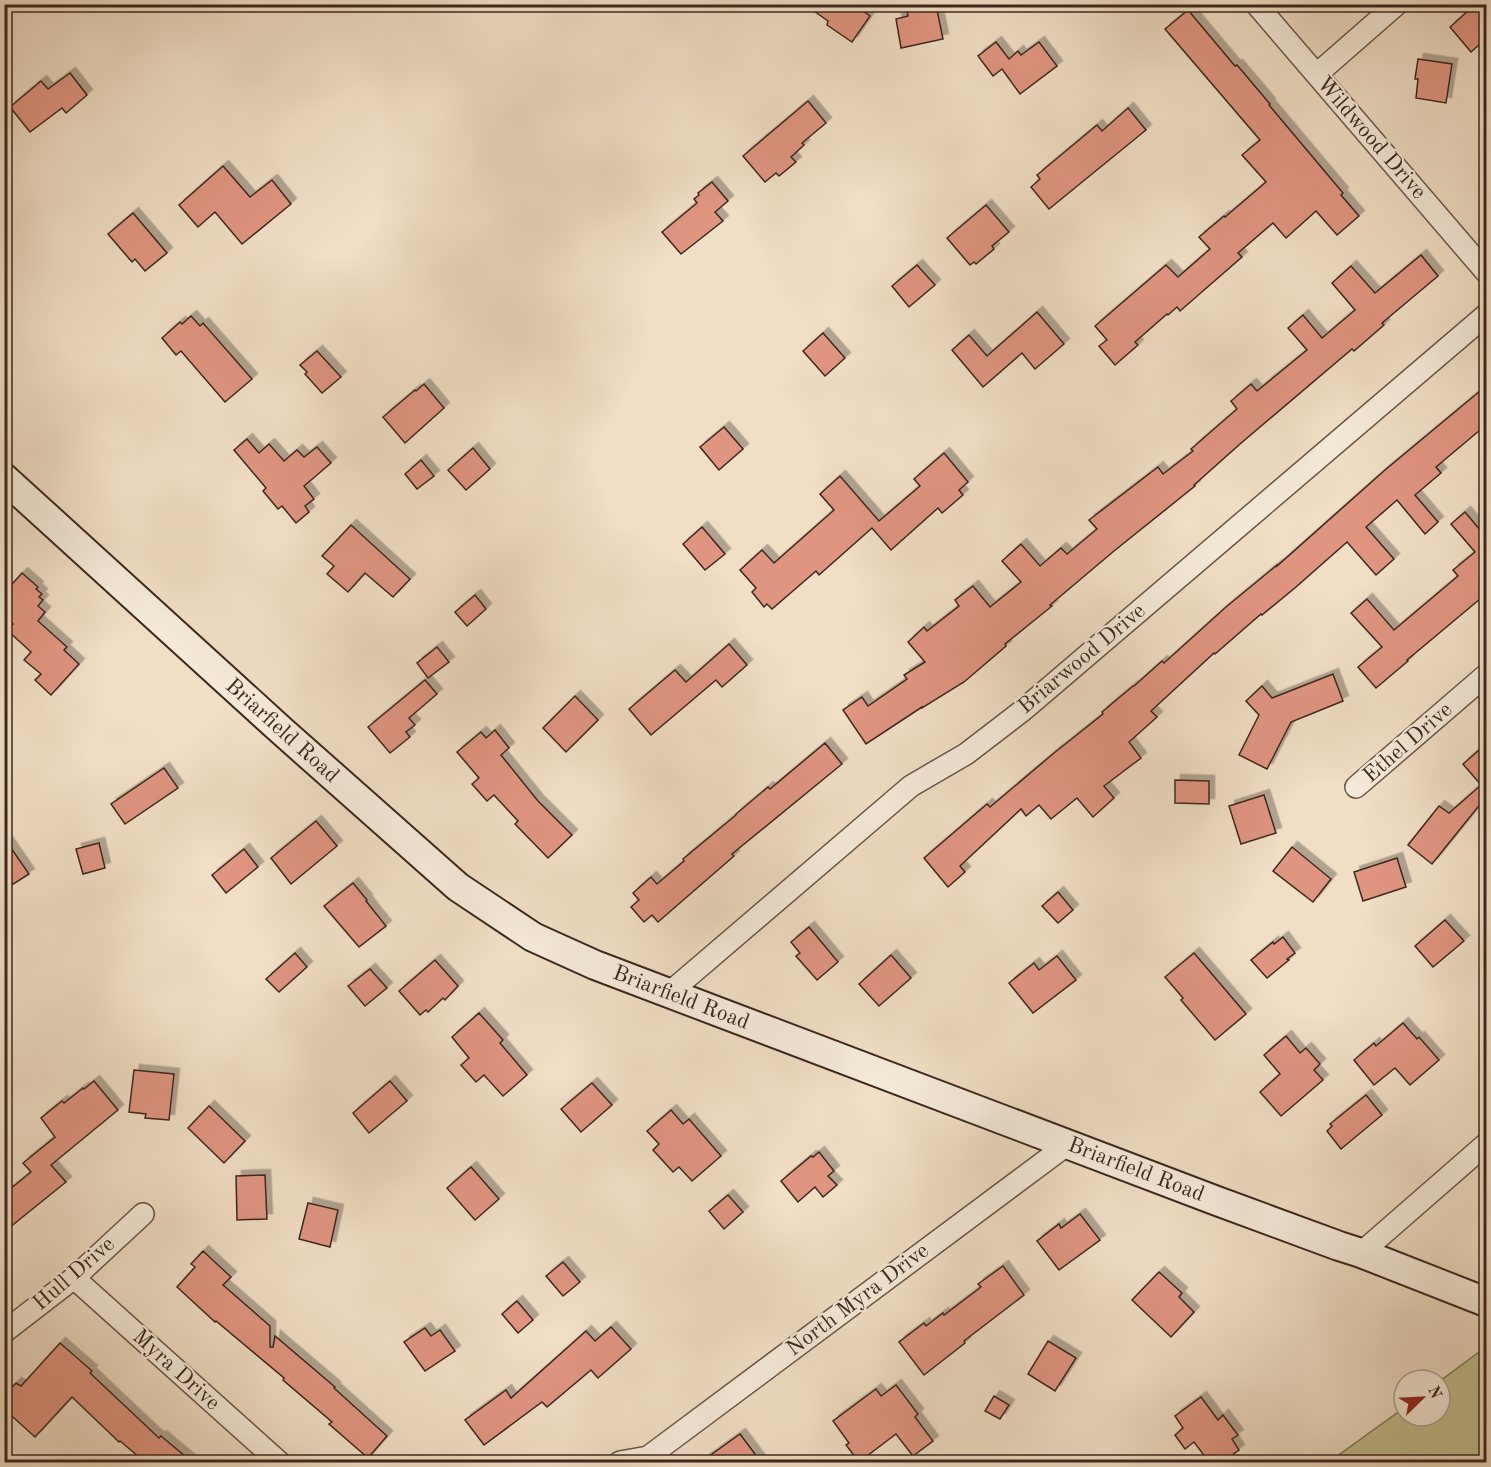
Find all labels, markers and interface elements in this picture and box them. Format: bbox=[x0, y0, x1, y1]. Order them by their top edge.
street label: Wildwood Drive bbox=[1312, 73, 1430, 203]
street label: Briarwood Drive bbox=[1014, 600, 1150, 718]
street label: Briarfield Road bbox=[221, 675, 343, 787]
street label: Ethel Drive bbox=[1359, 699, 1457, 787]
street label: Briarfield Road bbox=[610, 962, 752, 1034]
street label: Briarfield Road bbox=[1065, 1134, 1207, 1206]
street label: Hull Drive bbox=[29, 1233, 119, 1315]
street label: North Myra Drive bbox=[783, 1240, 933, 1360]
street label: Myra Drive bbox=[128, 1325, 224, 1415]
north arrow bbox=[1392, 1368, 1452, 1428]
text: N bbox=[1424, 1384, 1444, 1402]

